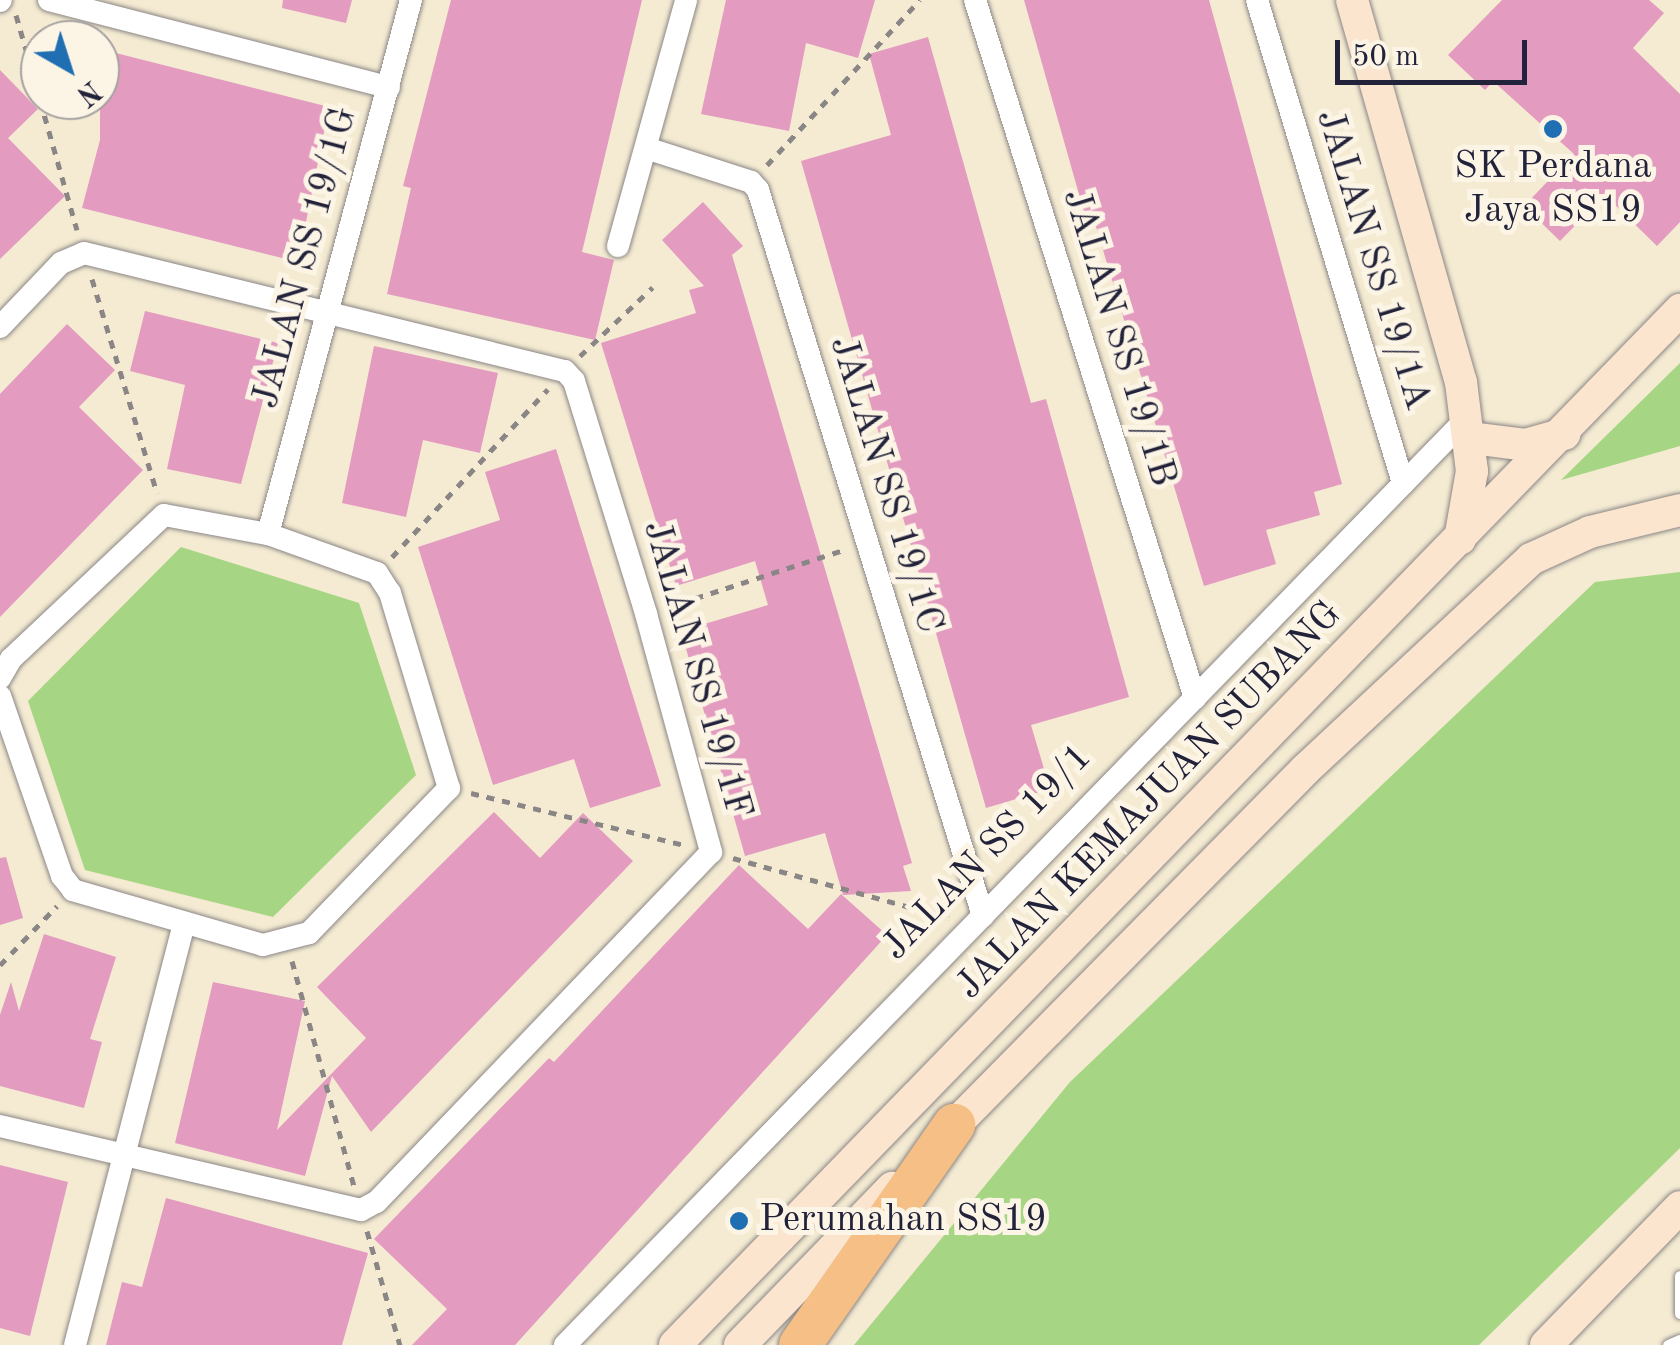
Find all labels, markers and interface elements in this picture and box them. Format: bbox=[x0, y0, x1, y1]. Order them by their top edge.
north arrow bbox=[20, 20, 120, 120]
scale bar bbox=[1340, 20, 1532, 82]
text: 50 m bbox=[1352, 42, 1419, 72]
text: N bbox=[70, 74, 105, 109]
street label: JALAN SS 19/1G bbox=[244, 102, 368, 414]
street label: JALAN SS 19/1A bbox=[1305, 104, 1439, 416]
marker: SK Perdana Jaya SS19 bbox=[1542, 118, 1564, 140]
place label: SK Perdana Jaya SS19 bbox=[1454, 145, 1652, 234]
street label: JALAN SS 19/1B bbox=[1051, 184, 1185, 492]
street label: JALAN SS 19/1C bbox=[818, 331, 952, 639]
street label: JALAN SS 19/1F bbox=[632, 516, 760, 824]
street label: JALAN KEMAJUAN SUBANG bbox=[948, 593, 1352, 1009]
street label: JALAN SS 19/1 bbox=[873, 736, 1103, 970]
place label: Perumahan SS19 bbox=[759, 1198, 1047, 1244]
marker: Perumahan SS19 bbox=[728, 1210, 750, 1232]

